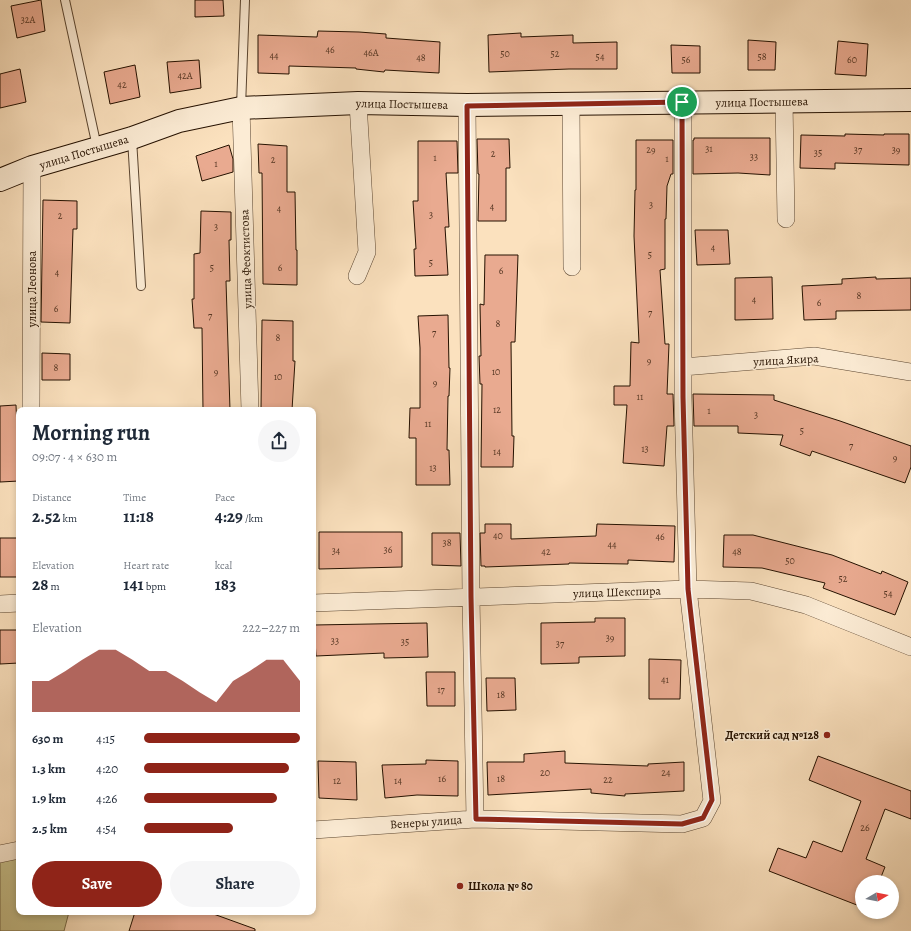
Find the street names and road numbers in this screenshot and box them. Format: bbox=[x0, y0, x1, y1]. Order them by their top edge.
street label: улица Постышева bbox=[715, 93, 809, 111]
street label: улица Постышева bbox=[355, 95, 449, 113]
street label: улица Постышева bbox=[37, 131, 131, 173]
street label: улица Феоктистова bbox=[236, 209, 256, 310]
street label: улица Леонова bbox=[24, 250, 40, 328]
street label: улица Якира bbox=[752, 350, 820, 370]
street label: улица Шекспира bbox=[572, 582, 662, 602]
street label: Венеры улица bbox=[389, 811, 463, 833]

